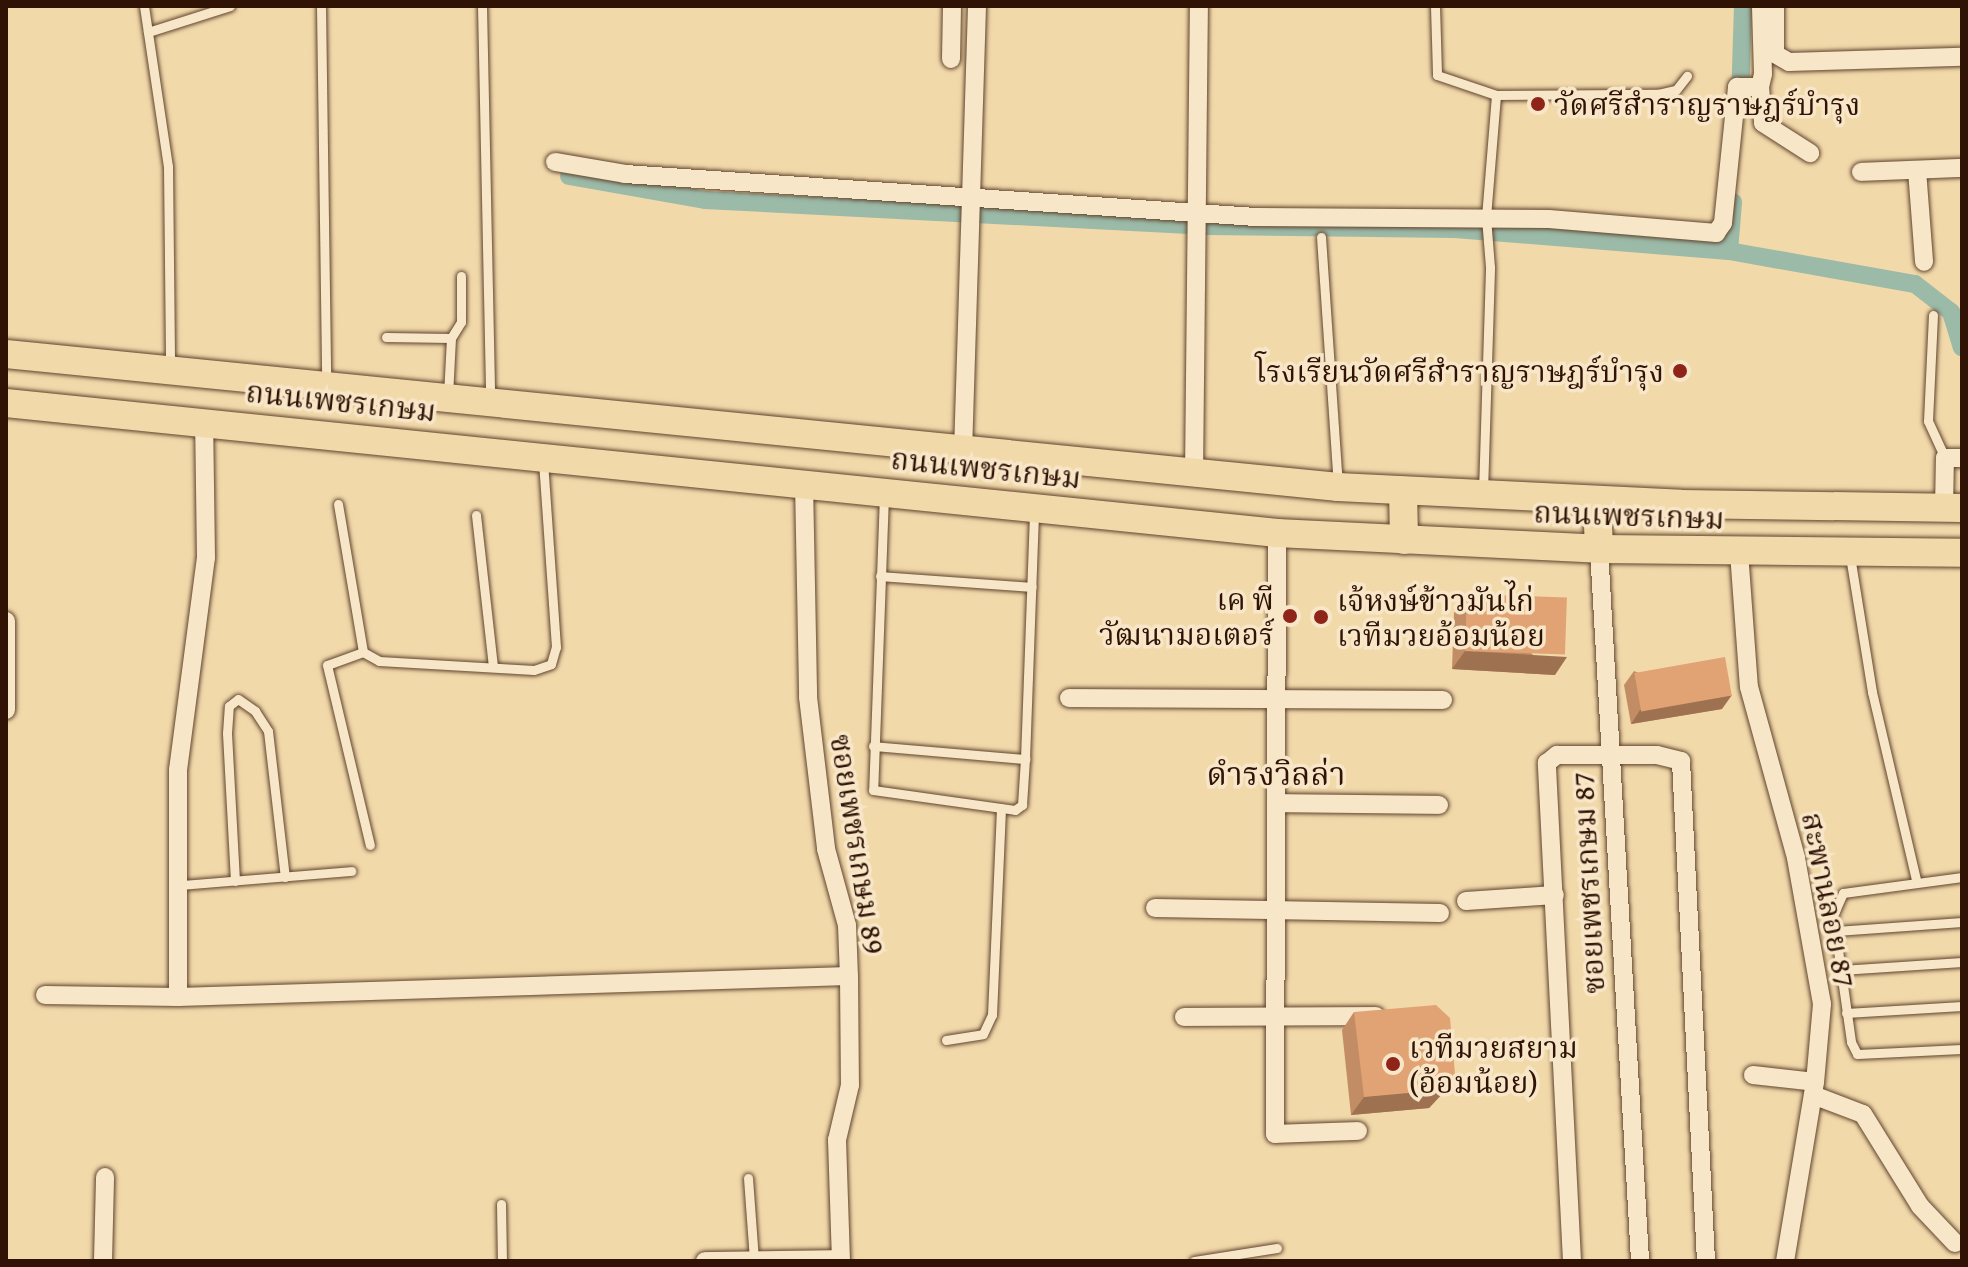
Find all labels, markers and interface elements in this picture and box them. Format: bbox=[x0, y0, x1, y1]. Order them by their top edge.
place label: วัดศรีสําราญราษฎร์บํารุง bbox=[1554, 86, 1860, 122]
marker: วัดศรีสําราญราษฎร์บํารุง bbox=[1529, 95, 1547, 113]
place label: โรงเรียนวัดศรีสําราญราษฎร์บํารุง bbox=[1255, 353, 1664, 389]
marker: โรงเรียนวัดศรีสําราญราษฎร์บํารุง bbox=[1671, 362, 1689, 380]
street label: ถนนเพชรเกษม bbox=[244, 373, 438, 429]
street label: ถนนเพชรเกษม bbox=[889, 440, 1083, 496]
street label: ถนนเพชรเกษม bbox=[1533, 494, 1725, 536]
place label: เค พี วัฒนามอเตอร์ bbox=[1099, 581, 1274, 652]
place label: เจ้หงษ์ข้าวมันไก่ เวทีมวยอ้อมน้อย bbox=[1337, 582, 1545, 652]
marker: เค พี วัฒนามอเตอร์ bbox=[1281, 607, 1299, 625]
marker: เจ้หงษ์ข้าวมันไก่ เวทีมวยอ้อมน้อย bbox=[1312, 608, 1330, 626]
street label: ซอยเพชรเกษม 89 bbox=[823, 732, 893, 956]
district label: ดำรงวิลล่า bbox=[1207, 755, 1345, 793]
street label: ซอยเพชรเกษม 87 bbox=[1564, 771, 1612, 995]
street label: สะพานลอย 87 bbox=[1794, 809, 1864, 991]
place label: เวทีมวยสยาม (อ้อมน้อย) bbox=[1409, 1029, 1578, 1100]
marker: เวทีมวยสยาม (อ้อมน้อย) bbox=[1384, 1055, 1402, 1073]

